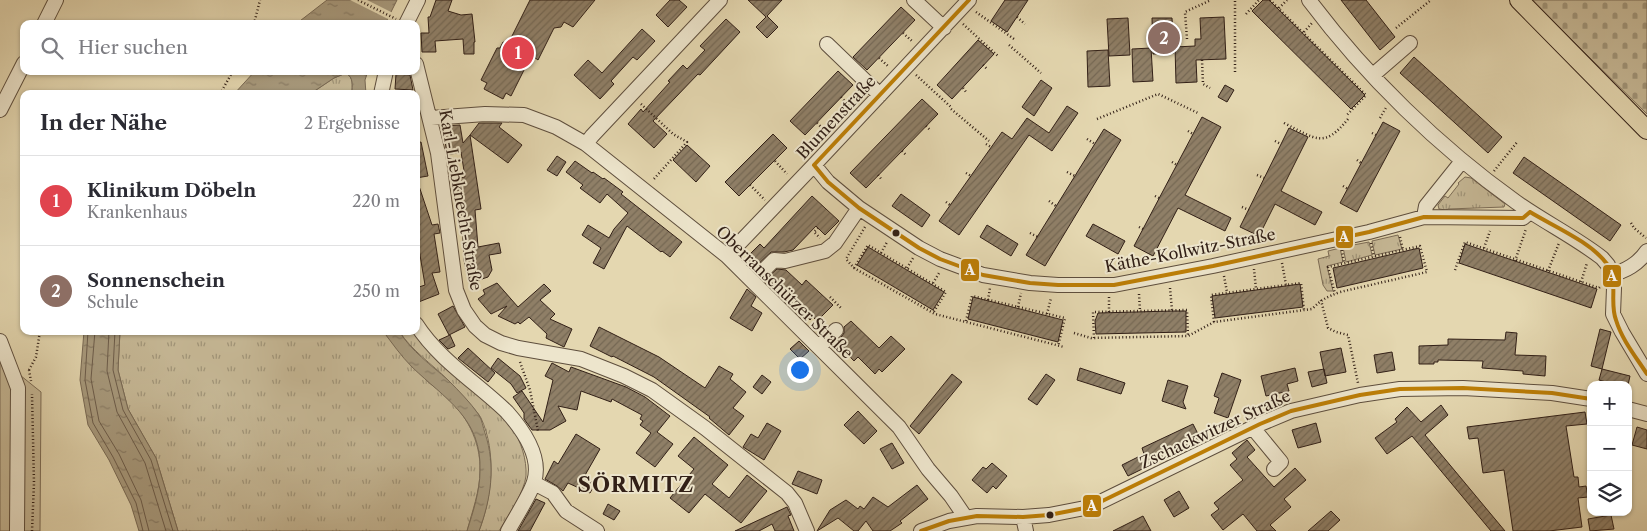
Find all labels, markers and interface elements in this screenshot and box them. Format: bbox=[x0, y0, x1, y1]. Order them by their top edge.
pin: 2 bbox=[1148, 19, 1180, 57]
search box bbox=[20, 20, 420, 75]
icon: search bbox=[38, 34, 66, 62]
pin: 1 bbox=[502, 34, 534, 72]
text: Hier suchen bbox=[78, 36, 188, 59]
street label: Blumenstraße bbox=[792, 71, 880, 163]
street label: Karl-Liebknecht-Straße bbox=[435, 108, 487, 292]
text: In der Nähe bbox=[40, 110, 167, 135]
text: 2 Ergebnisse bbox=[304, 113, 400, 133]
text: Klinikum Döbeln bbox=[87, 179, 256, 202]
text: 1 bbox=[52, 191, 60, 211]
text: 220 m bbox=[352, 191, 400, 211]
text: Krankenhaus bbox=[87, 202, 187, 222]
street label: Oberranschützer Straße bbox=[712, 221, 858, 363]
street label: Käthe-Kollwitz-Straße bbox=[1103, 224, 1277, 276]
line badge: A bbox=[1335, 225, 1354, 249]
unlabelled marker bbox=[891, 228, 901, 238]
text: A bbox=[1338, 228, 1351, 246]
line badge: A bbox=[960, 258, 980, 282]
text: A bbox=[964, 261, 977, 279]
line badge: A bbox=[1602, 264, 1622, 288]
text: A bbox=[1606, 267, 1619, 285]
text: Sonnenschein bbox=[87, 269, 225, 292]
text: 2 bbox=[51, 281, 61, 301]
text: 250 m bbox=[353, 281, 400, 301]
text: Schule bbox=[87, 292, 139, 312]
your location bbox=[787, 357, 813, 383]
map controls bbox=[1587, 381, 1632, 516]
button: + bbox=[1587, 381, 1632, 426]
street label: Zschackwitzer Straße bbox=[1136, 385, 1294, 473]
button: − bbox=[1587, 426, 1632, 471]
button: layers bbox=[1587, 471, 1632, 516]
district label: SÖRMITZ bbox=[578, 472, 694, 497]
line badge: A bbox=[1082, 494, 1102, 518]
text: A bbox=[1086, 497, 1099, 515]
unlabelled marker bbox=[1045, 510, 1055, 520]

